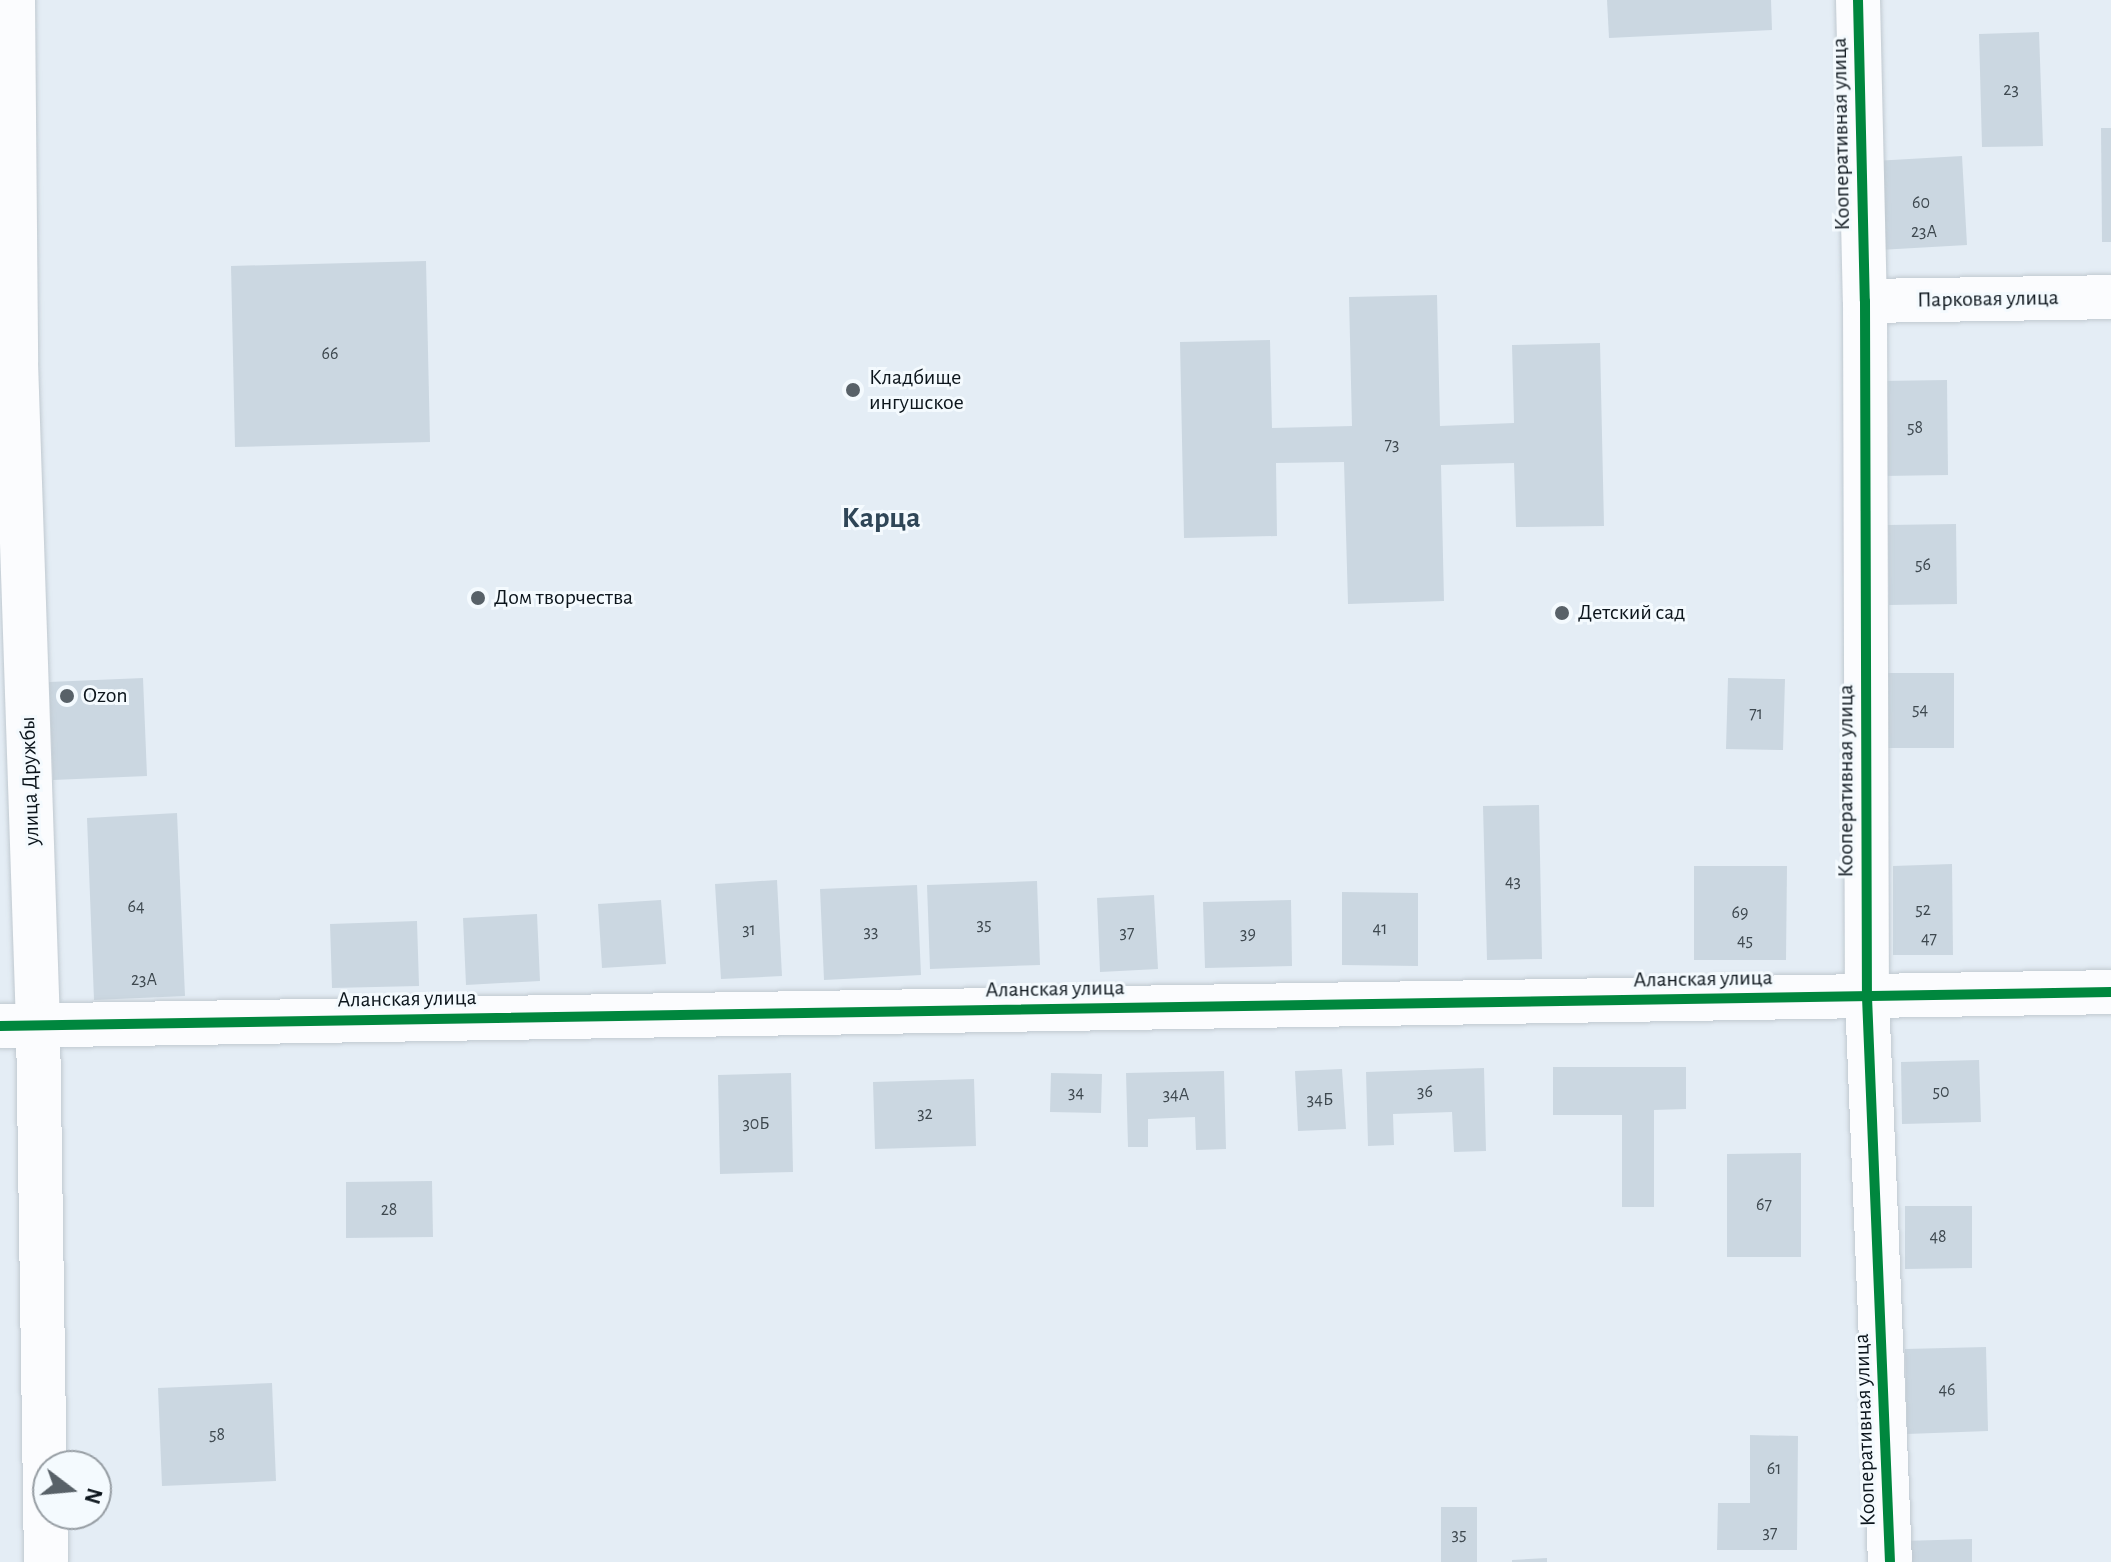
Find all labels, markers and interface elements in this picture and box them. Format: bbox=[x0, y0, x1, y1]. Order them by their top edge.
street label: Кооперативная улица bbox=[1826, 37, 1856, 231]
house number: 23 bbox=[2003, 79, 2019, 101]
house number: 60 bbox=[1912, 192, 1930, 214]
house number: 23А bbox=[1911, 221, 1937, 243]
street label: Парковая улица bbox=[1917, 285, 2059, 313]
house number: 66 bbox=[322, 343, 338, 365]
place label: Кладбище ингушское bbox=[869, 364, 964, 416]
marker: Кладбище ингушское bbox=[844, 381, 862, 399]
house number: 58 bbox=[1907, 417, 1923, 439]
house number: 73 bbox=[1385, 434, 1399, 456]
district label: Карца bbox=[842, 500, 920, 536]
house number: 56 bbox=[1915, 554, 1931, 576]
place label: Дом творчества bbox=[494, 585, 633, 611]
marker: Дом творчества bbox=[469, 589, 487, 607]
place label: Детский сад bbox=[1578, 600, 1685, 626]
marker: Детский сад bbox=[1553, 604, 1571, 622]
place label: Ozon bbox=[83, 683, 128, 709]
street label: Кооперативная улица bbox=[1833, 684, 1859, 878]
marker: Ozon bbox=[58, 687, 76, 705]
house number: 54 bbox=[1912, 699, 1928, 721]
house number: 71 bbox=[1749, 703, 1763, 725]
street label: улица Дружбы bbox=[15, 716, 45, 846]
house number: 43 bbox=[1505, 871, 1521, 893]
house number: 64 bbox=[127, 896, 145, 918]
house number: 52 bbox=[1915, 899, 1931, 921]
house number: 69 bbox=[1732, 902, 1748, 924]
house number: 35 bbox=[977, 914, 991, 936]
house number: 41 bbox=[1373, 918, 1387, 940]
house number: 31 bbox=[742, 919, 756, 941]
house number: 33 bbox=[864, 921, 878, 943]
house number: 37 bbox=[1120, 922, 1134, 944]
house number: 39 bbox=[1240, 923, 1256, 945]
house number: 47 bbox=[1921, 928, 1937, 950]
house number: 45 bbox=[1737, 930, 1753, 952]
street label: Аланская улица bbox=[1633, 965, 1773, 993]
house number: 23А bbox=[131, 969, 157, 991]
street label: Аланская улица bbox=[985, 975, 1125, 1003]
street label: Аланская улица bbox=[337, 985, 477, 1013]
house number: 36 bbox=[1417, 1081, 1433, 1103]
house number: 50 bbox=[1932, 1081, 1950, 1103]
house number: 34 bbox=[1068, 1082, 1084, 1104]
house number: 34А bbox=[1163, 1084, 1189, 1106]
house number: 34Б bbox=[1307, 1089, 1333, 1111]
house number: 32 bbox=[917, 1103, 933, 1125]
house number: 30Б bbox=[742, 1113, 770, 1135]
house number: 67 bbox=[1756, 1194, 1772, 1216]
house number: 28 bbox=[381, 1199, 397, 1221]
house number: 48 bbox=[1929, 1226, 1947, 1248]
street label: Кооперативная улица bbox=[1848, 1333, 1882, 1527]
house number: 46 bbox=[1938, 1379, 1956, 1401]
house number: 58 bbox=[209, 1424, 225, 1446]
north arrow bbox=[32, 1450, 112, 1530]
house number: 61 bbox=[1767, 1458, 1781, 1480]
text: N bbox=[80, 1486, 106, 1506]
house number: 37 bbox=[1763, 1522, 1777, 1544]
house number: 35 bbox=[1452, 1524, 1466, 1546]

